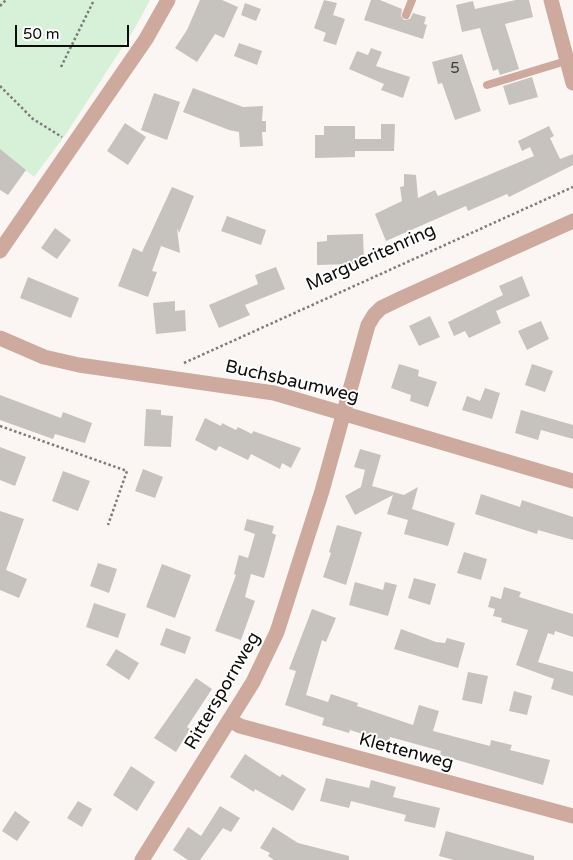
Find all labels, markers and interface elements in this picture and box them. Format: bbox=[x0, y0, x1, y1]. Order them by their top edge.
scale bar bbox=[18, 15, 131, 47]
text: 50 m bbox=[23, 25, 60, 43]
house number: 5 bbox=[450, 60, 460, 78]
street label: Margueritenring bbox=[303, 220, 439, 296]
street label: Buchsbaumweg bbox=[223, 356, 361, 408]
street label: Ritterspornweg bbox=[181, 628, 265, 754]
street label: Klettenweg bbox=[356, 729, 456, 775]

